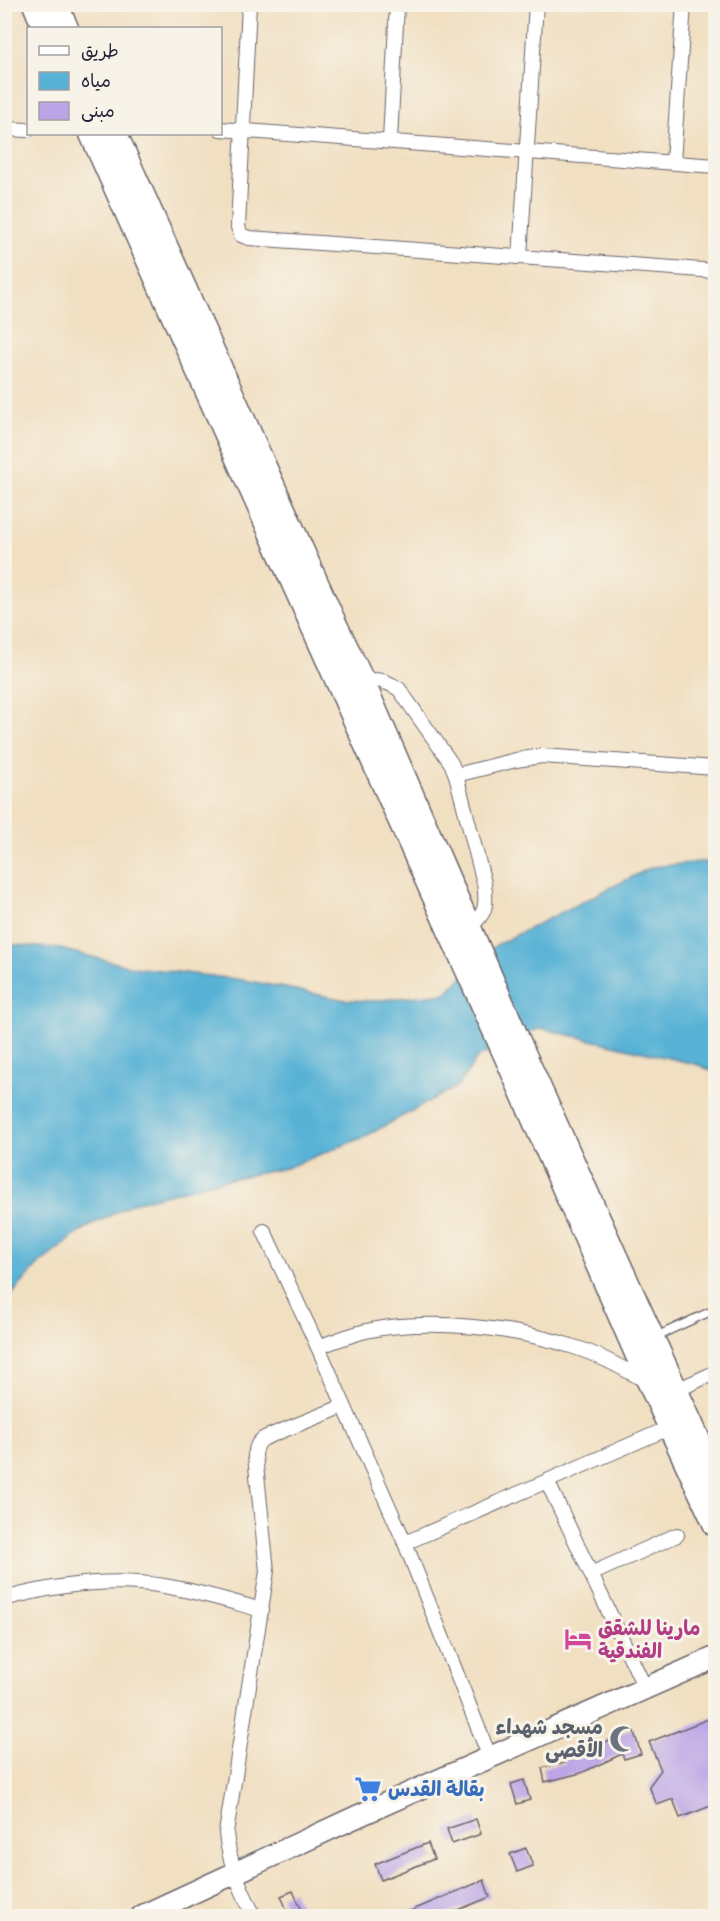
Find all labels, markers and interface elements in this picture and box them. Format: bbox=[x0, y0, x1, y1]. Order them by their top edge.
legend bbox=[27, 27, 222, 135]
text: طريق bbox=[81, 40, 119, 62]
text: مياه bbox=[81, 70, 111, 92]
text: مبنى bbox=[81, 100, 115, 122]
place label: مارينا للشقق الفندقية bbox=[598, 1616, 700, 1663]
hotel icon: مارينا للشقق الفندقية bbox=[563, 1624, 593, 1654]
place label: مسجد شهداء الأقصى bbox=[495, 1715, 603, 1763]
mosque icon: مسجد شهداء الأقصى bbox=[608, 1724, 638, 1754]
supermarket icon: بقالة القدس bbox=[353, 1774, 383, 1804]
place label: بقالة القدس bbox=[388, 1777, 485, 1802]

